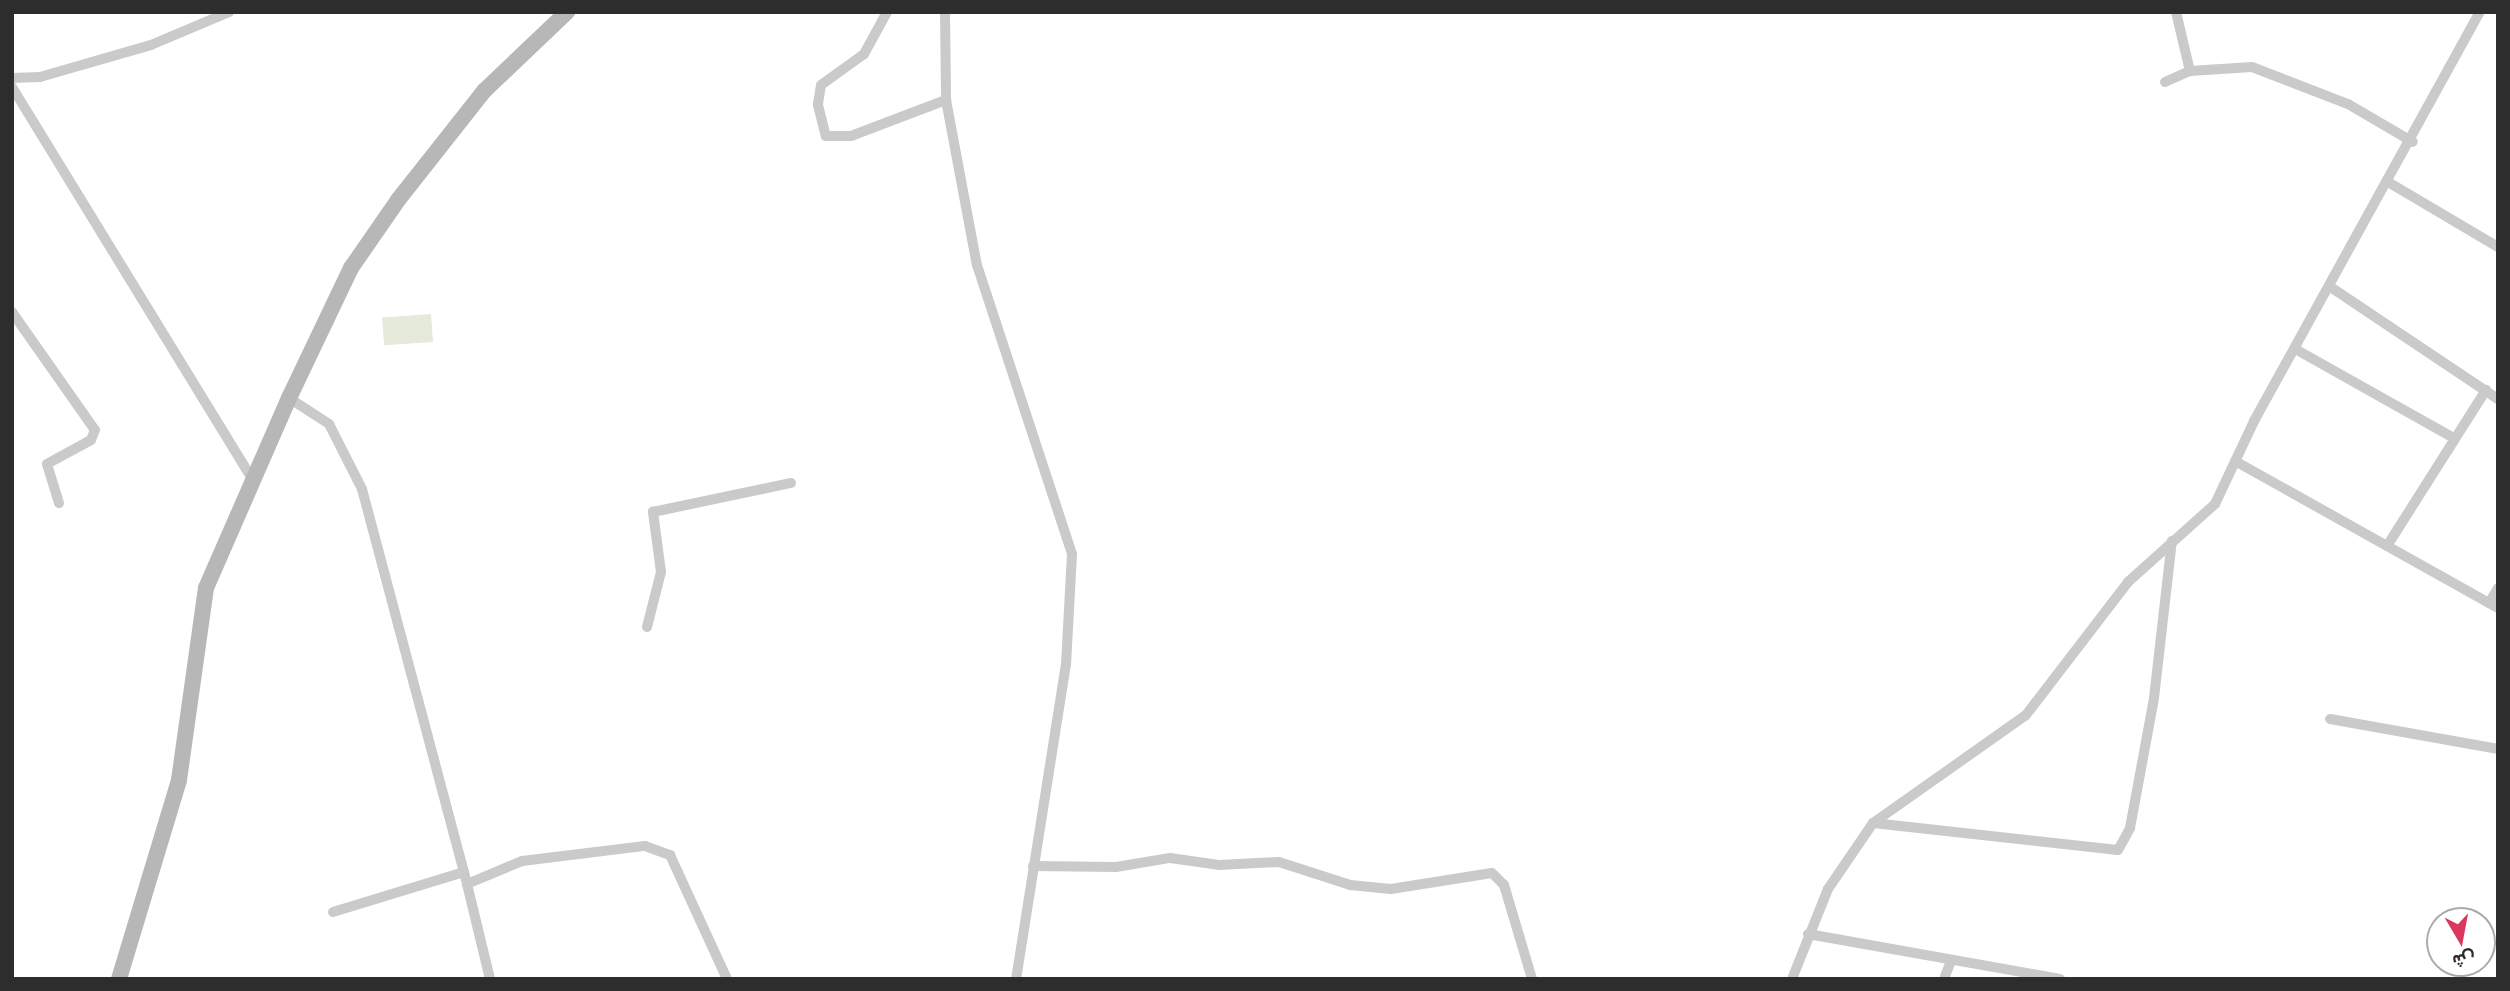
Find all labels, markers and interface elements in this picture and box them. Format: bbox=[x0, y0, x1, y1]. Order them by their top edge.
north arrow bbox=[2426, 907, 2496, 977]
text: ش bbox=[2451, 947, 2478, 975]

